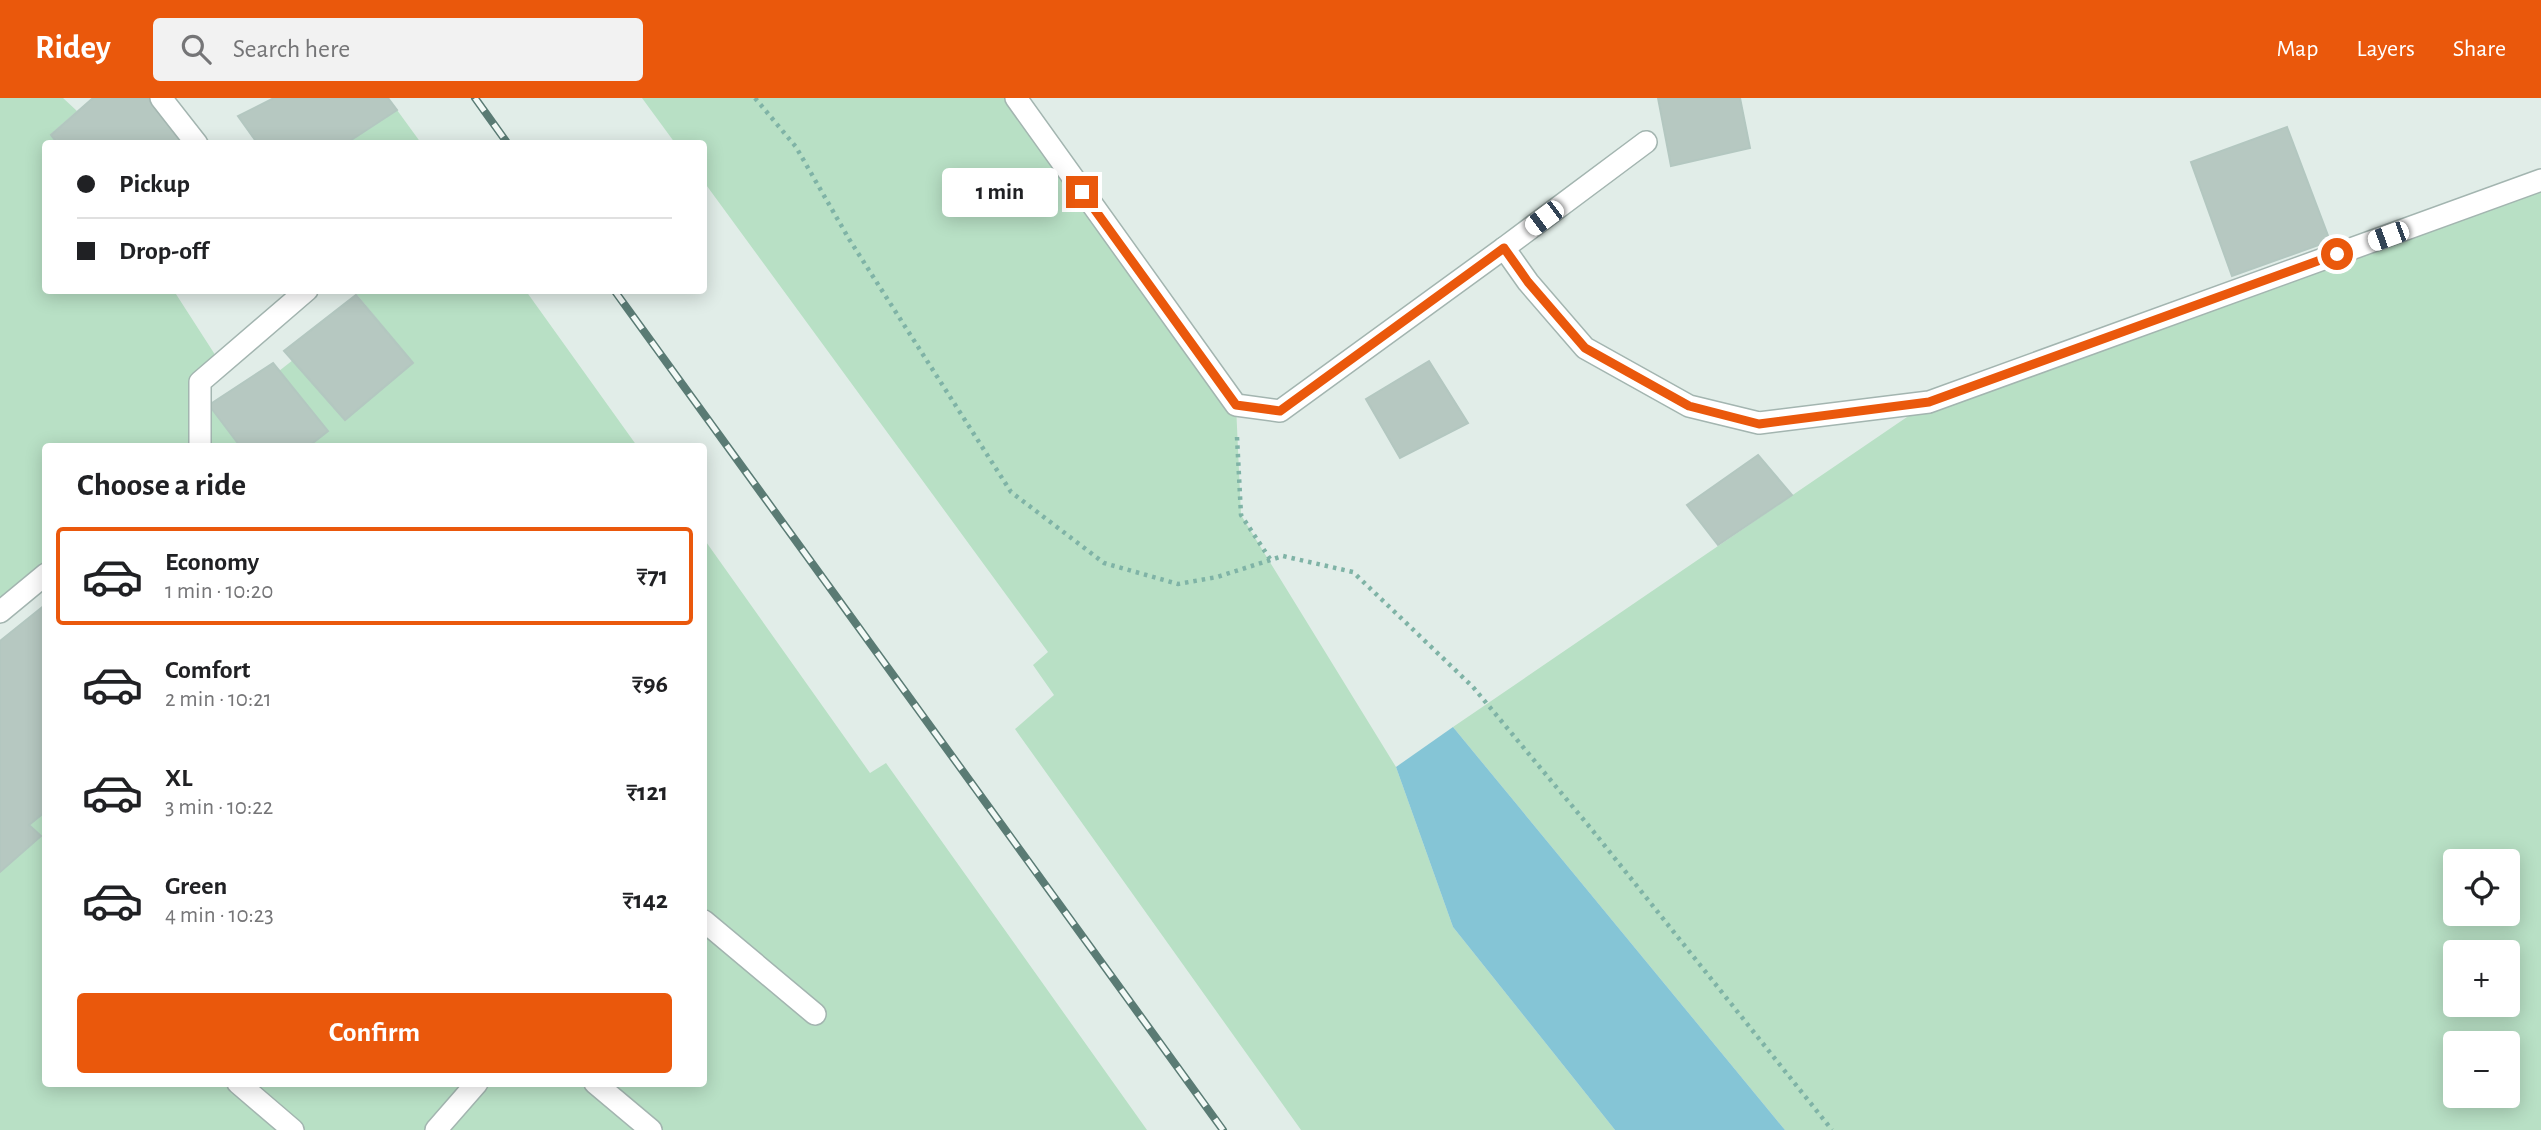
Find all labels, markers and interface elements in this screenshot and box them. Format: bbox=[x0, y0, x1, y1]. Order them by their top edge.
search box bbox=[153, 18, 643, 81]
icon: search bbox=[177, 30, 215, 68]
text: Ridey bbox=[35, 32, 111, 65]
text: Search here bbox=[233, 36, 350, 62]
text: Map bbox=[2276, 37, 2318, 61]
text: Layers bbox=[2356, 37, 2415, 61]
text: Share bbox=[2453, 37, 2506, 61]
callout: 1 min bbox=[942, 168, 1058, 217]
text: Pickup bbox=[119, 171, 190, 197]
route end bbox=[1066, 176, 1098, 208]
text: 1 min bbox=[976, 181, 1024, 204]
car bbox=[1521, 197, 1568, 239]
car bbox=[2365, 219, 2412, 253]
text: Drop-off bbox=[119, 238, 208, 264]
route start bbox=[2321, 238, 2353, 270]
text: Choose a ride bbox=[77, 469, 246, 501]
icon: car bbox=[81, 545, 144, 608]
text: Economy bbox=[165, 549, 259, 575]
text: ₹71 bbox=[637, 563, 668, 589]
text: 1 min · 10:20 bbox=[165, 580, 273, 603]
icon: car bbox=[81, 653, 144, 716]
text: Comfort bbox=[165, 657, 250, 683]
text: ₹96 bbox=[632, 671, 668, 697]
text: 2 min · 10:21 bbox=[165, 688, 272, 711]
icon: car bbox=[81, 761, 144, 824]
text: XL bbox=[165, 765, 192, 791]
text: ₹121 bbox=[626, 779, 668, 805]
text: 3 min · 10:22 bbox=[165, 796, 273, 819]
map controls bbox=[2443, 849, 2520, 1108]
button: locate bbox=[2443, 849, 2520, 926]
icon: car bbox=[81, 869, 144, 932]
text: Green bbox=[165, 873, 227, 899]
text: ₹142 bbox=[622, 887, 668, 913]
text: 4 min · 10:23 bbox=[165, 904, 274, 927]
button: + bbox=[2443, 940, 2520, 1017]
button: Confirm bbox=[77, 993, 672, 1073]
button: − bbox=[2443, 1031, 2520, 1108]

